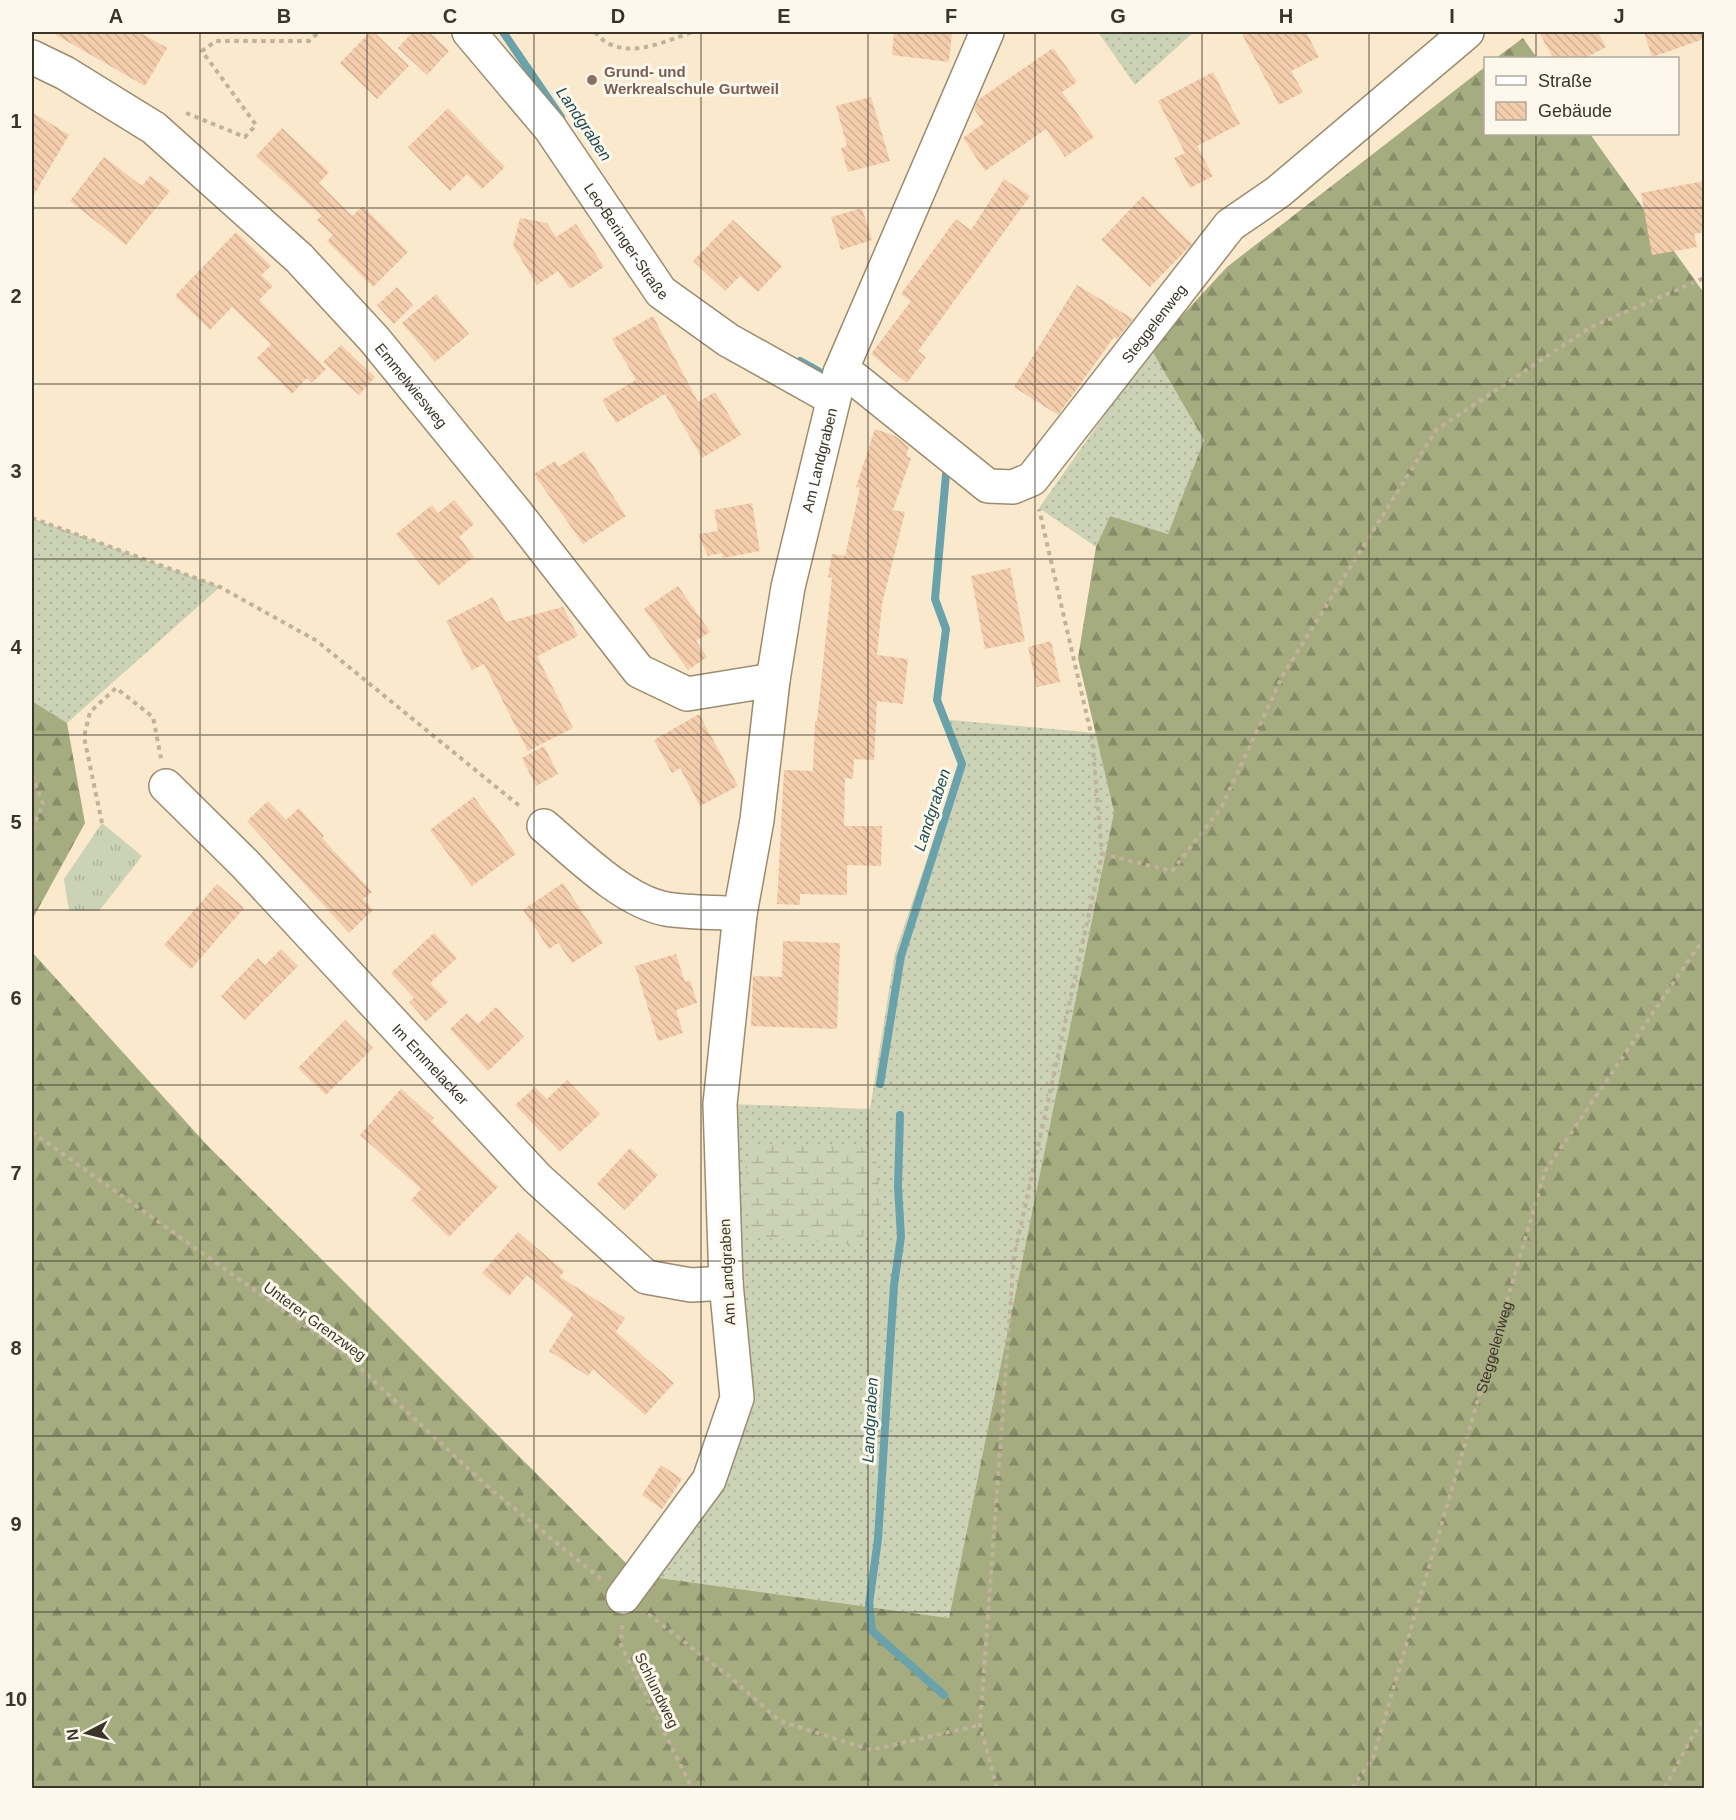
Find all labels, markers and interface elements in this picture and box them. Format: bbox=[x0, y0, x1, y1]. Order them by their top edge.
text: A bbox=[109, 5, 123, 27]
text: B bbox=[277, 5, 291, 27]
text: C bbox=[443, 5, 457, 27]
text: D bbox=[611, 5, 625, 27]
text: E bbox=[777, 5, 791, 27]
text: F bbox=[945, 5, 957, 27]
text: G bbox=[1110, 5, 1126, 27]
text: H bbox=[1279, 5, 1293, 27]
text: I bbox=[1449, 5, 1455, 27]
text: J bbox=[1613, 5, 1625, 27]
legend bbox=[1484, 57, 1679, 135]
place label: Grund- und Werkrealschule Gurtweil bbox=[604, 63, 779, 97]
text: Straße bbox=[1538, 71, 1592, 91]
marker: Grund- und Werkrealschule Gurtweil bbox=[585, 73, 599, 87]
water label: Landgraben bbox=[553, 84, 615, 164]
text: Gebäude bbox=[1538, 101, 1612, 121]
text: 1 bbox=[10, 110, 22, 132]
street label: Leo-Beringer-Straße bbox=[581, 180, 671, 303]
street label: Steggelenweg bbox=[1117, 280, 1189, 366]
text: 2 bbox=[10, 285, 22, 307]
street label: Emmelwiesweg bbox=[372, 339, 451, 431]
street label: Am Landgraben bbox=[798, 406, 840, 514]
text: 3 bbox=[10, 460, 22, 482]
text: 4 bbox=[10, 636, 22, 658]
water label: Landgraben bbox=[911, 767, 953, 853]
text: 5 bbox=[10, 811, 22, 833]
text: 6 bbox=[10, 987, 22, 1009]
street label: Im Emmelacker bbox=[389, 1020, 473, 1108]
text: 7 bbox=[10, 1162, 22, 1184]
street label: Am Landgraben bbox=[716, 1218, 738, 1326]
street label: Unterer Grenzweg bbox=[260, 1278, 370, 1364]
street label: Steggelenweg bbox=[1472, 1299, 1515, 1395]
text: 8 bbox=[10, 1337, 22, 1359]
water label: Landgraben bbox=[859, 1377, 881, 1463]
text: 9 bbox=[10, 1513, 22, 1535]
street label: Schlundweg bbox=[631, 1650, 683, 1730]
text: 10 bbox=[5, 1688, 27, 1710]
north arrow bbox=[57, 1703, 117, 1763]
text: N bbox=[63, 1728, 82, 1742]

